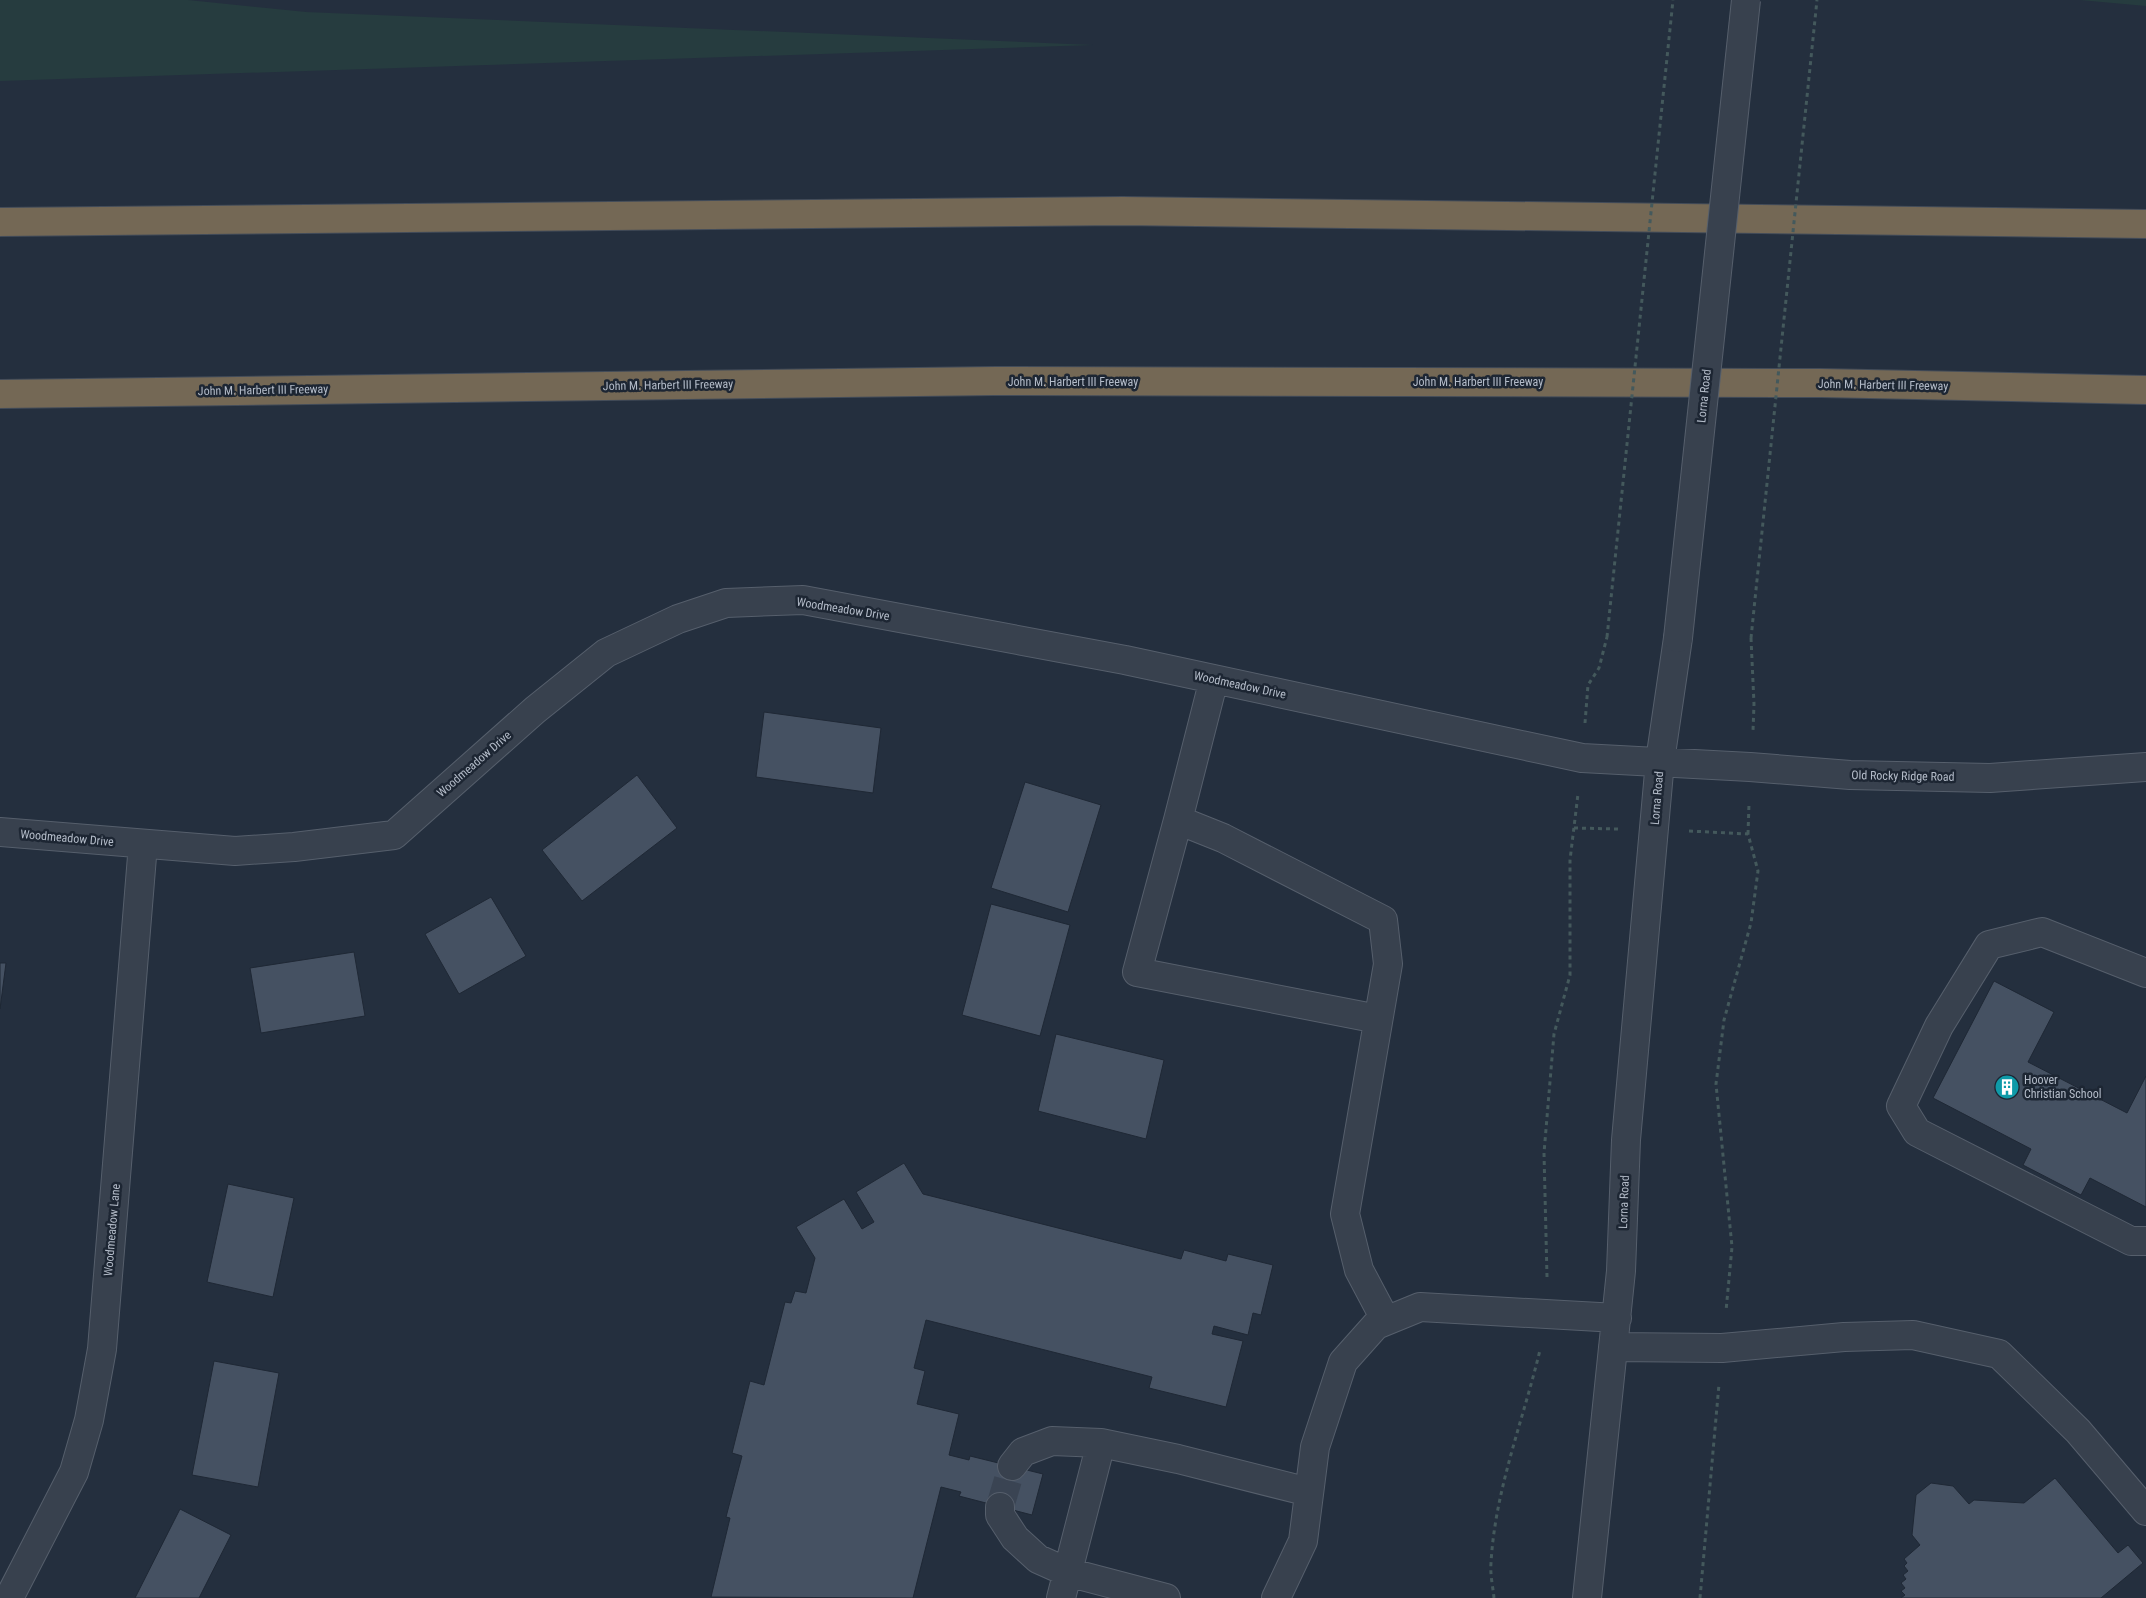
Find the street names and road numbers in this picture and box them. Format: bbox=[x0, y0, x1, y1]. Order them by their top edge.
street label: Lorna Road bbox=[1694, 368, 1714, 423]
street label: John M. Harbert III Freeway bbox=[1008, 375, 1138, 389]
street label: John M. Harbert III Freeway bbox=[1413, 375, 1543, 389]
street label: John M. Harbert III Freeway bbox=[603, 377, 733, 393]
street label: John M. Harbert III Freeway bbox=[1818, 377, 1948, 393]
street label: John M. Harbert III Freeway bbox=[198, 382, 328, 398]
street label: Woodmeadow Drive bbox=[796, 595, 891, 623]
street label: Woodmeadow Drive bbox=[1193, 668, 1288, 702]
street label: Woodmeadow Drive bbox=[434, 728, 514, 800]
street label: Old Rocky Ridge Road bbox=[1851, 768, 1955, 784]
street label: Lorna Road bbox=[1648, 771, 1666, 825]
street label: Woodmeadow Drive bbox=[20, 827, 115, 849]
street label: Lorna Road bbox=[1616, 1175, 1632, 1229]
street label: Woodmeadow Lane bbox=[101, 1183, 123, 1277]

